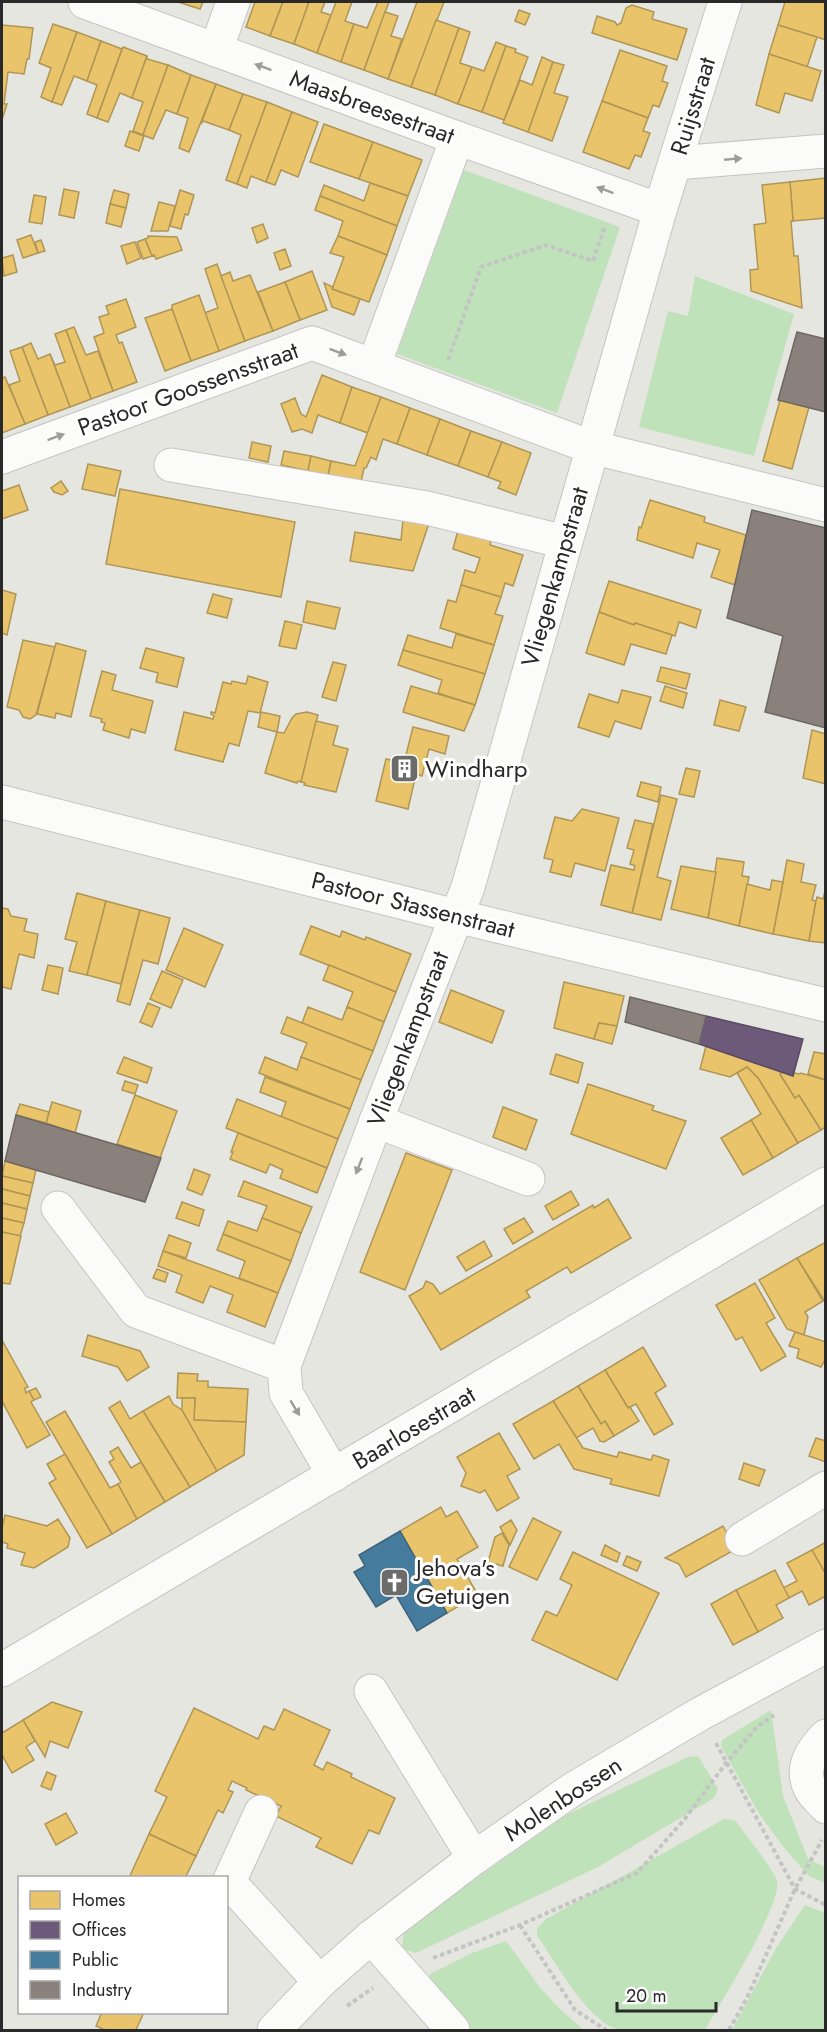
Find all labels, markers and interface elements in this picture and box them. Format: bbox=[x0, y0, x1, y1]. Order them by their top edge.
street label: Ruijsstraat bbox=[661, 52, 724, 159]
street label: Maasbreesestraat bbox=[285, 60, 460, 153]
one-way arrow bbox=[254, 62, 272, 72]
one-way arrow bbox=[724, 154, 743, 164]
one-way arrow bbox=[596, 185, 614, 195]
street label: Pastoor Goossensstraat bbox=[73, 332, 303, 445]
one-way arrow bbox=[329, 348, 347, 358]
one-way arrow bbox=[48, 431, 66, 441]
street label: Vliegenkampstraat bbox=[512, 483, 597, 671]
place label: Windharp bbox=[425, 751, 527, 786]
building icon: Windharp bbox=[388, 753, 420, 785]
street label: Pastoor Stassenstraat bbox=[308, 862, 519, 947]
street label: Vliegenkampstraat bbox=[358, 946, 457, 1132]
one-way arrow bbox=[354, 1157, 363, 1175]
street label: Baarlosestraat bbox=[346, 1377, 482, 1478]
one-way arrow bbox=[290, 1400, 300, 1417]
place label: Jehova's Getuigen bbox=[413, 1550, 510, 1613]
church icon: Jehova's Getuigen bbox=[379, 1566, 411, 1598]
street label: Molenbossen bbox=[497, 1747, 629, 1850]
legend bbox=[18, 1876, 228, 2014]
text: Homes bbox=[72, 1887, 125, 1913]
text: Offices bbox=[72, 1917, 126, 1943]
text: Public bbox=[72, 1947, 119, 1973]
scale bar bbox=[617, 1975, 716, 2013]
text: Industry bbox=[72, 1977, 132, 2003]
text: 20 m bbox=[626, 1983, 666, 2009]

